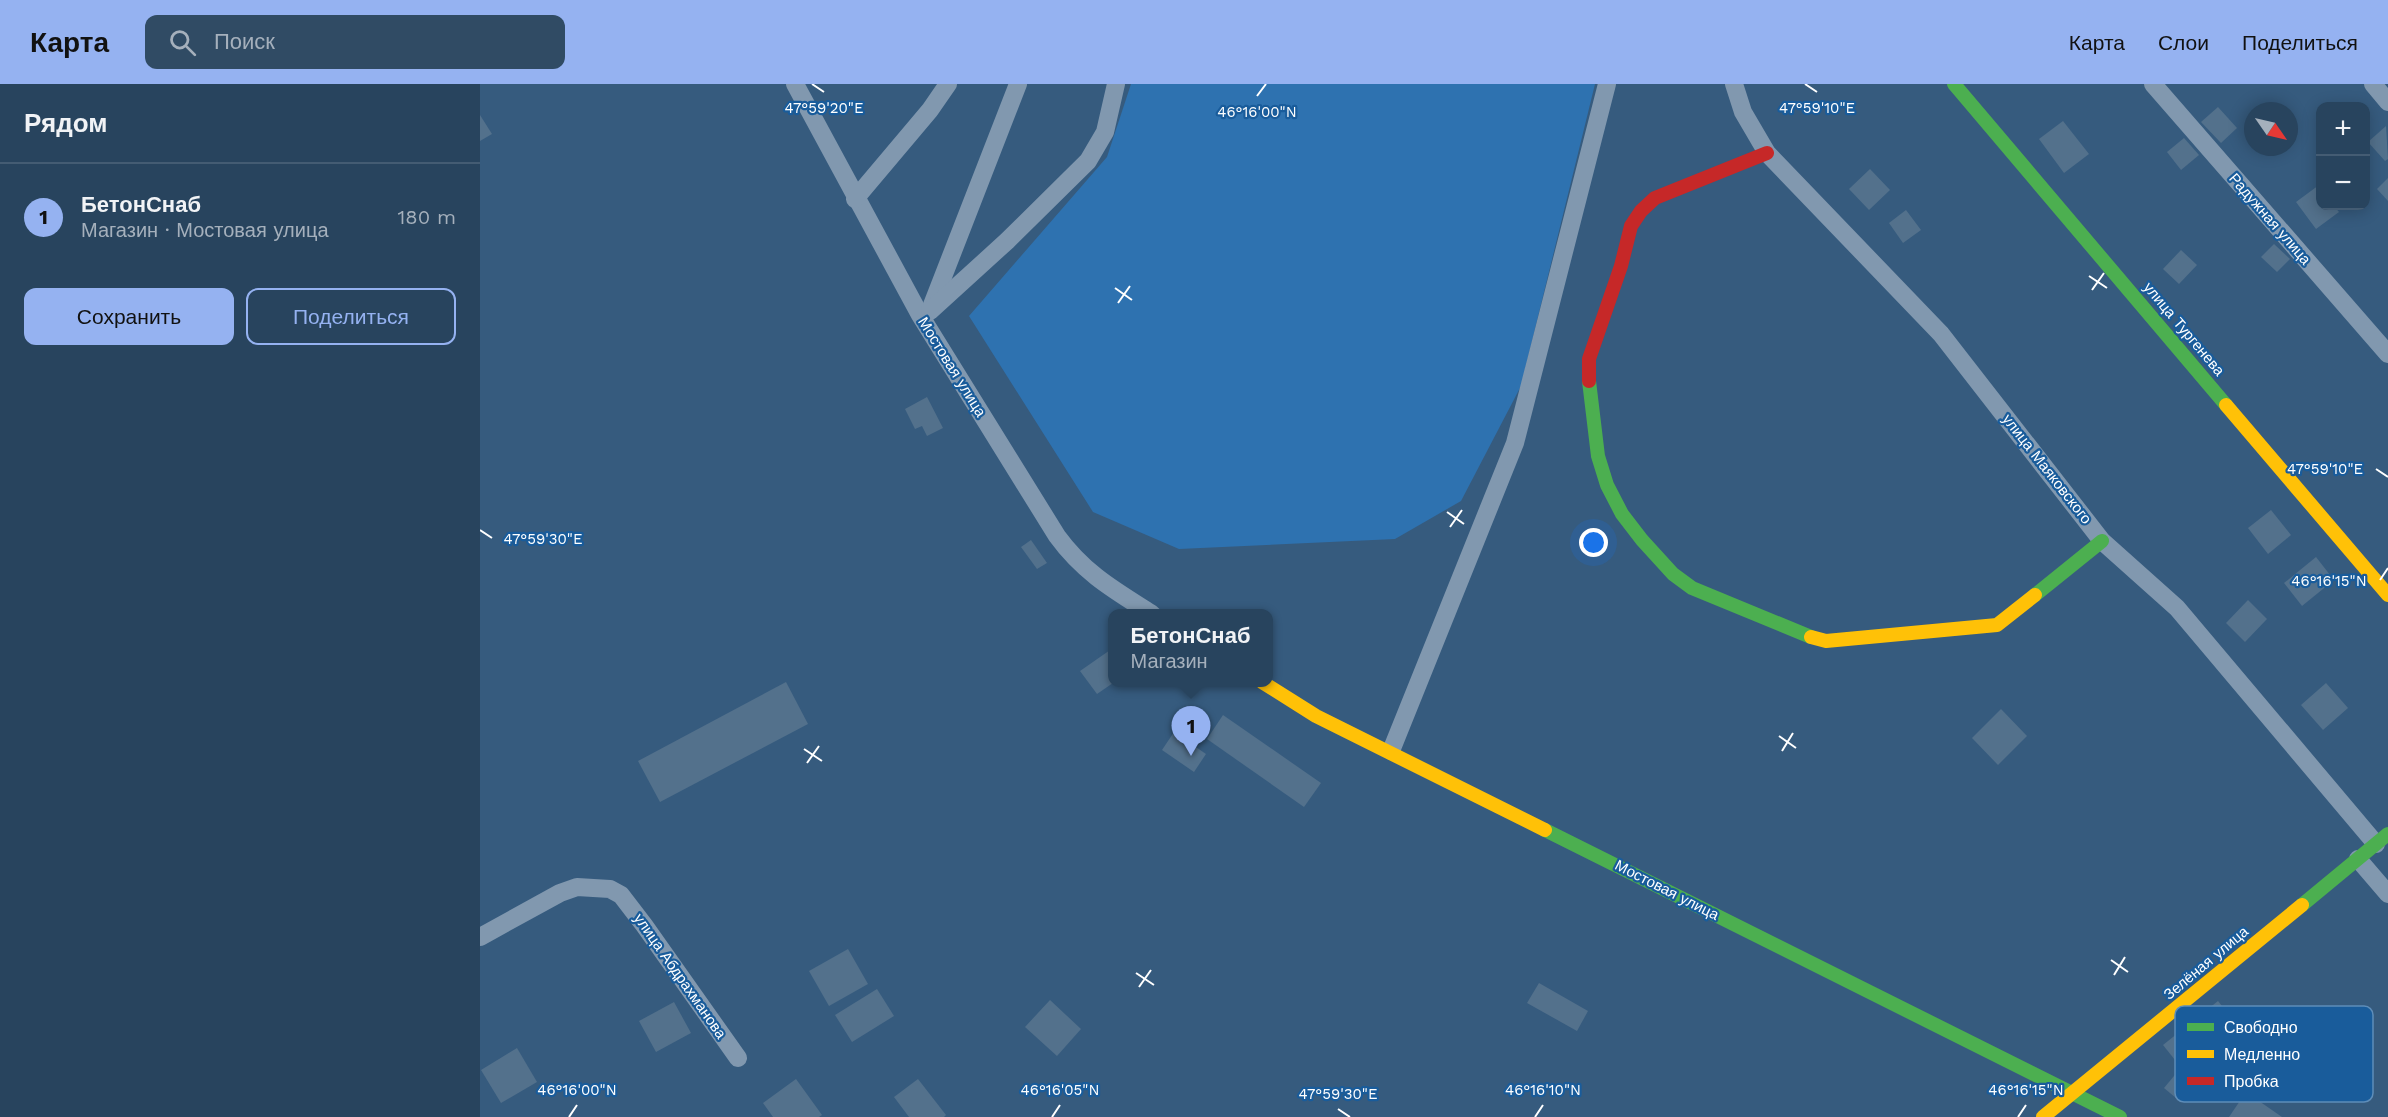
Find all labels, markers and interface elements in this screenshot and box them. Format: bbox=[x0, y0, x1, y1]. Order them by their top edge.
search box bbox=[145, 15, 565, 69]
text: Карта bbox=[30, 26, 109, 59]
icon: search bbox=[166, 26, 199, 59]
text: Поиск bbox=[214, 29, 275, 54]
text: Карта bbox=[2069, 30, 2125, 55]
text: Слои bbox=[2158, 30, 2209, 55]
text: Поделиться bbox=[2242, 30, 2358, 55]
text: 47°59'20"E bbox=[785, 99, 863, 117]
text: 47°59'10"E bbox=[1779, 99, 1855, 117]
north arrow bbox=[2244, 102, 2298, 156]
map controls bbox=[2316, 102, 2370, 210]
button: + bbox=[2316, 102, 2370, 156]
text: 46°16'00"N bbox=[1217, 103, 1297, 121]
text: Рядом bbox=[24, 108, 107, 138]
button: − bbox=[2316, 156, 2370, 210]
street label: Радужная улица bbox=[2225, 170, 2315, 269]
text: БетонСнаб bbox=[81, 192, 201, 217]
text: 1 bbox=[39, 205, 48, 229]
text: 180 m bbox=[398, 205, 456, 229]
text: Магазин · Мостовая улица bbox=[81, 218, 329, 242]
street label: улица Тургенева bbox=[2140, 279, 2229, 380]
button: Сохранить bbox=[24, 288, 234, 345]
button: Поделиться bbox=[246, 288, 456, 345]
street label: Мостовая улица bbox=[914, 314, 990, 421]
street label: улица Маяковского bbox=[1999, 410, 2095, 528]
text: 47°59'10"E bbox=[2287, 460, 2363, 478]
your location bbox=[1579, 528, 1608, 557]
text: 47°59'30"E bbox=[504, 530, 582, 548]
text: 46°16'15"N bbox=[2291, 572, 2367, 590]
popup bbox=[1108, 609, 1273, 687]
text: БетонСнаб bbox=[1131, 623, 1250, 648]
text: Магазин bbox=[1131, 649, 1208, 673]
pin: 1 bbox=[1172, 706, 1210, 756]
street label: Мостовая улица bbox=[1612, 856, 1723, 924]
street label: улица Абдрахманова bbox=[630, 910, 730, 1043]
street label: Зелёная улица bbox=[2160, 922, 2253, 1004]
legend bbox=[2175, 1006, 2373, 1102]
text: Свободно bbox=[2224, 1018, 2298, 1037]
text: Медленно bbox=[2224, 1045, 2300, 1064]
text: Пробка bbox=[2224, 1072, 2279, 1091]
text: 46°16'00"N bbox=[537, 1081, 617, 1099]
text: 46°16'05"N bbox=[1021, 1081, 1099, 1099]
text: 46°16'10"N bbox=[1505, 1081, 1581, 1099]
text: 46°16'15"N bbox=[1988, 1081, 2064, 1099]
text: 47°59'30"E bbox=[1299, 1085, 1377, 1103]

